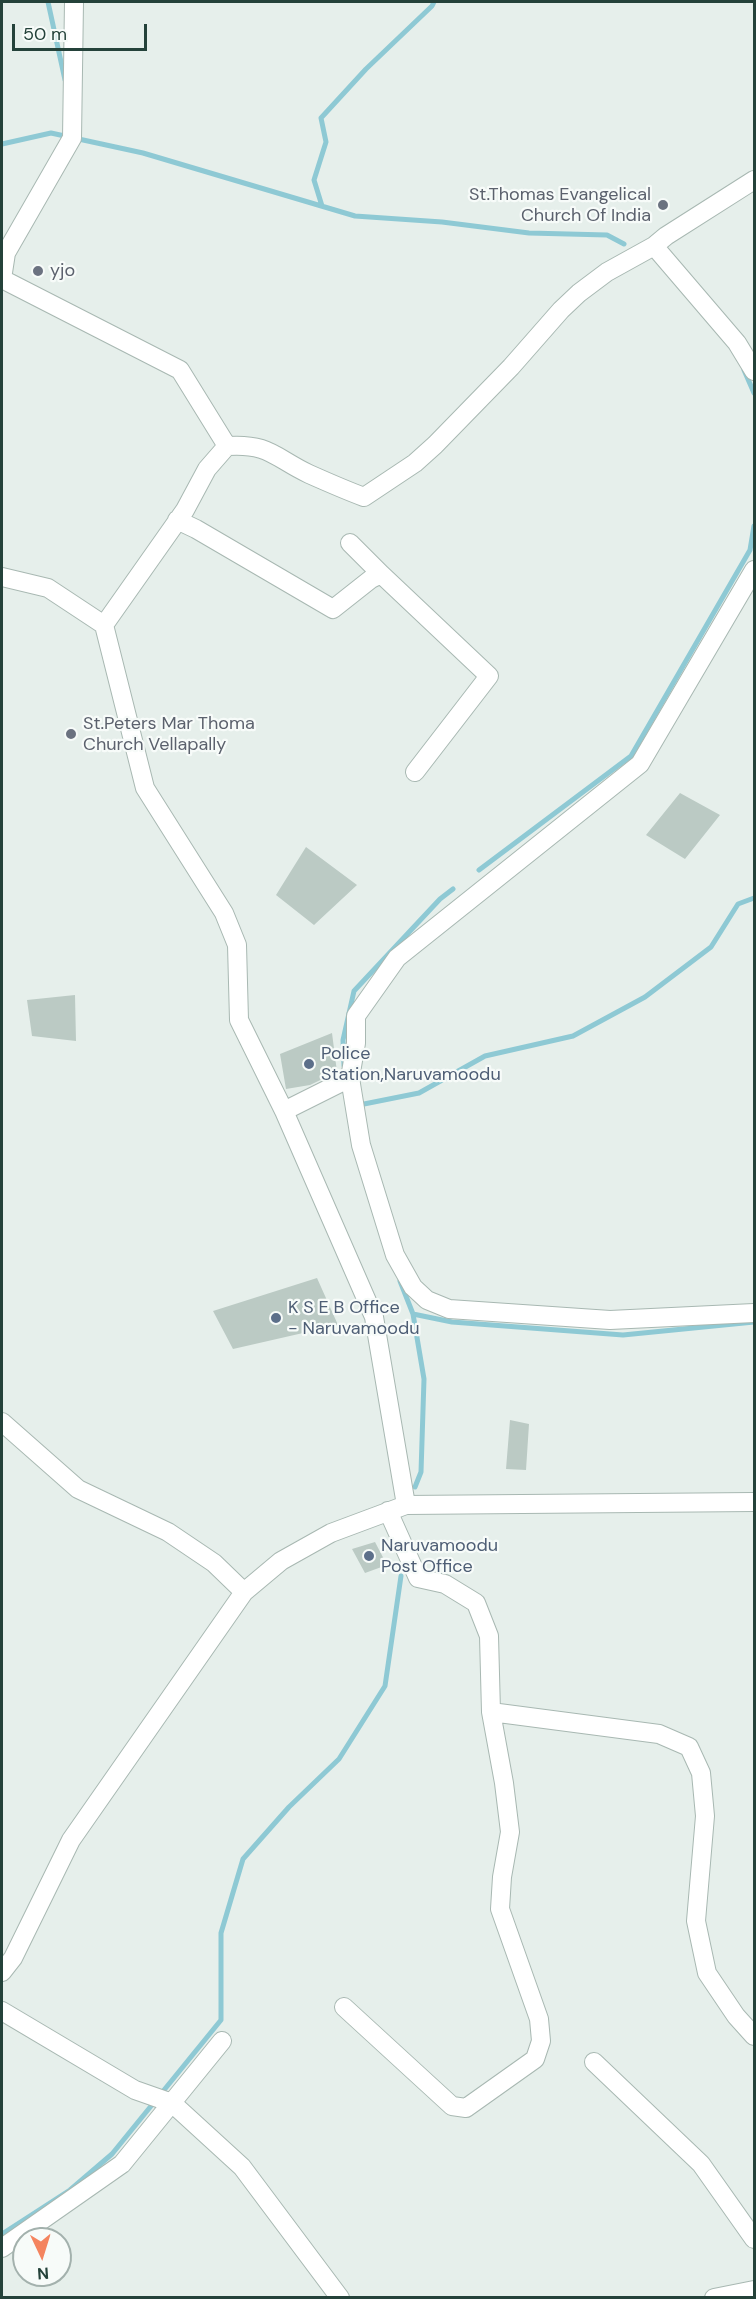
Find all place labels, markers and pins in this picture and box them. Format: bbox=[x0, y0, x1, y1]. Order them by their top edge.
place label: St.Thomas Evangelical Church Of India bbox=[469, 184, 651, 226]
marker: St.Thomas Evangelical Church Of India bbox=[656, 198, 670, 212]
place label: yjo bbox=[50, 260, 75, 282]
marker: yjo bbox=[31, 264, 45, 278]
place label: St.Peters Mar Thoma Church Vellapally bbox=[83, 713, 255, 756]
marker: St.Peters Mar Thoma Church Vellapally bbox=[64, 727, 78, 741]
place label: Police Station,Naruvamoodu bbox=[321, 1043, 501, 1086]
marker: Police Station,Naruvamoodu bbox=[302, 1057, 316, 1071]
place label: K S E B Office - Naruvamoodu bbox=[288, 1297, 420, 1340]
marker: K S E B Office - Naruvamoodu bbox=[269, 1311, 283, 1325]
place label: Naruvamoodu Post Office bbox=[381, 1535, 498, 1578]
marker: Naruvamoodu Post Office bbox=[362, 1549, 376, 1563]

